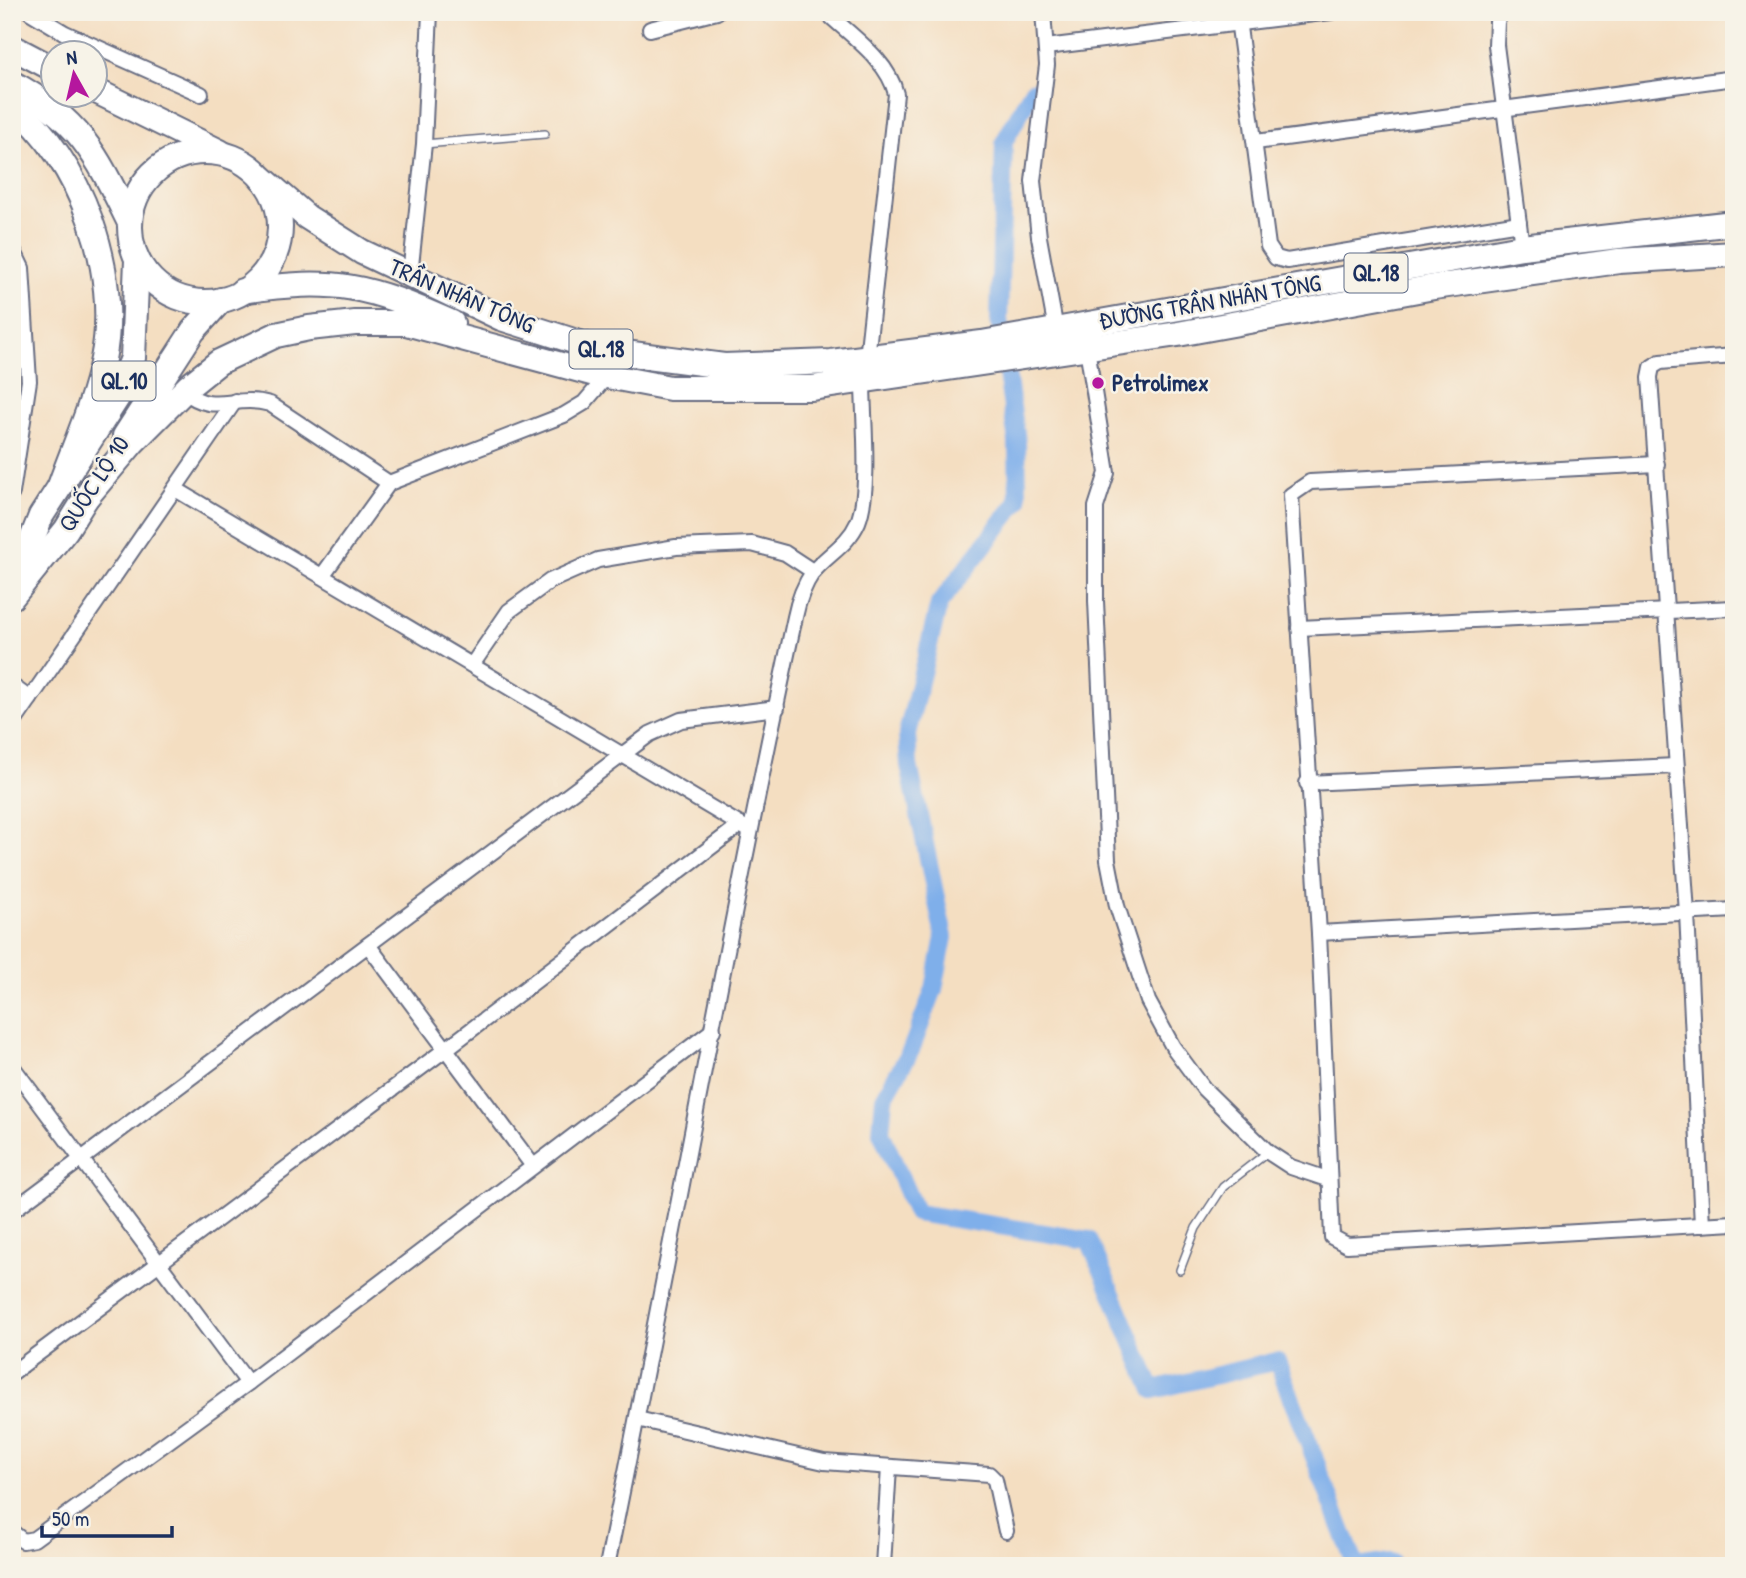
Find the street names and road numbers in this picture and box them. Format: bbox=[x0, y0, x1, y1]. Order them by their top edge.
street label: TRẦN NHÂN TÔNG bbox=[385, 250, 540, 340]
road number: QL.18 bbox=[1344, 254, 1408, 292]
street label: ĐƯỜNG TRẦN NHÂN TÔNG bbox=[1096, 266, 1324, 336]
road number: QL.18 bbox=[570, 330, 632, 368]
road number: QL.10 bbox=[92, 362, 156, 400]
street label: QUỐC LỘ 10 bbox=[50, 429, 136, 538]

